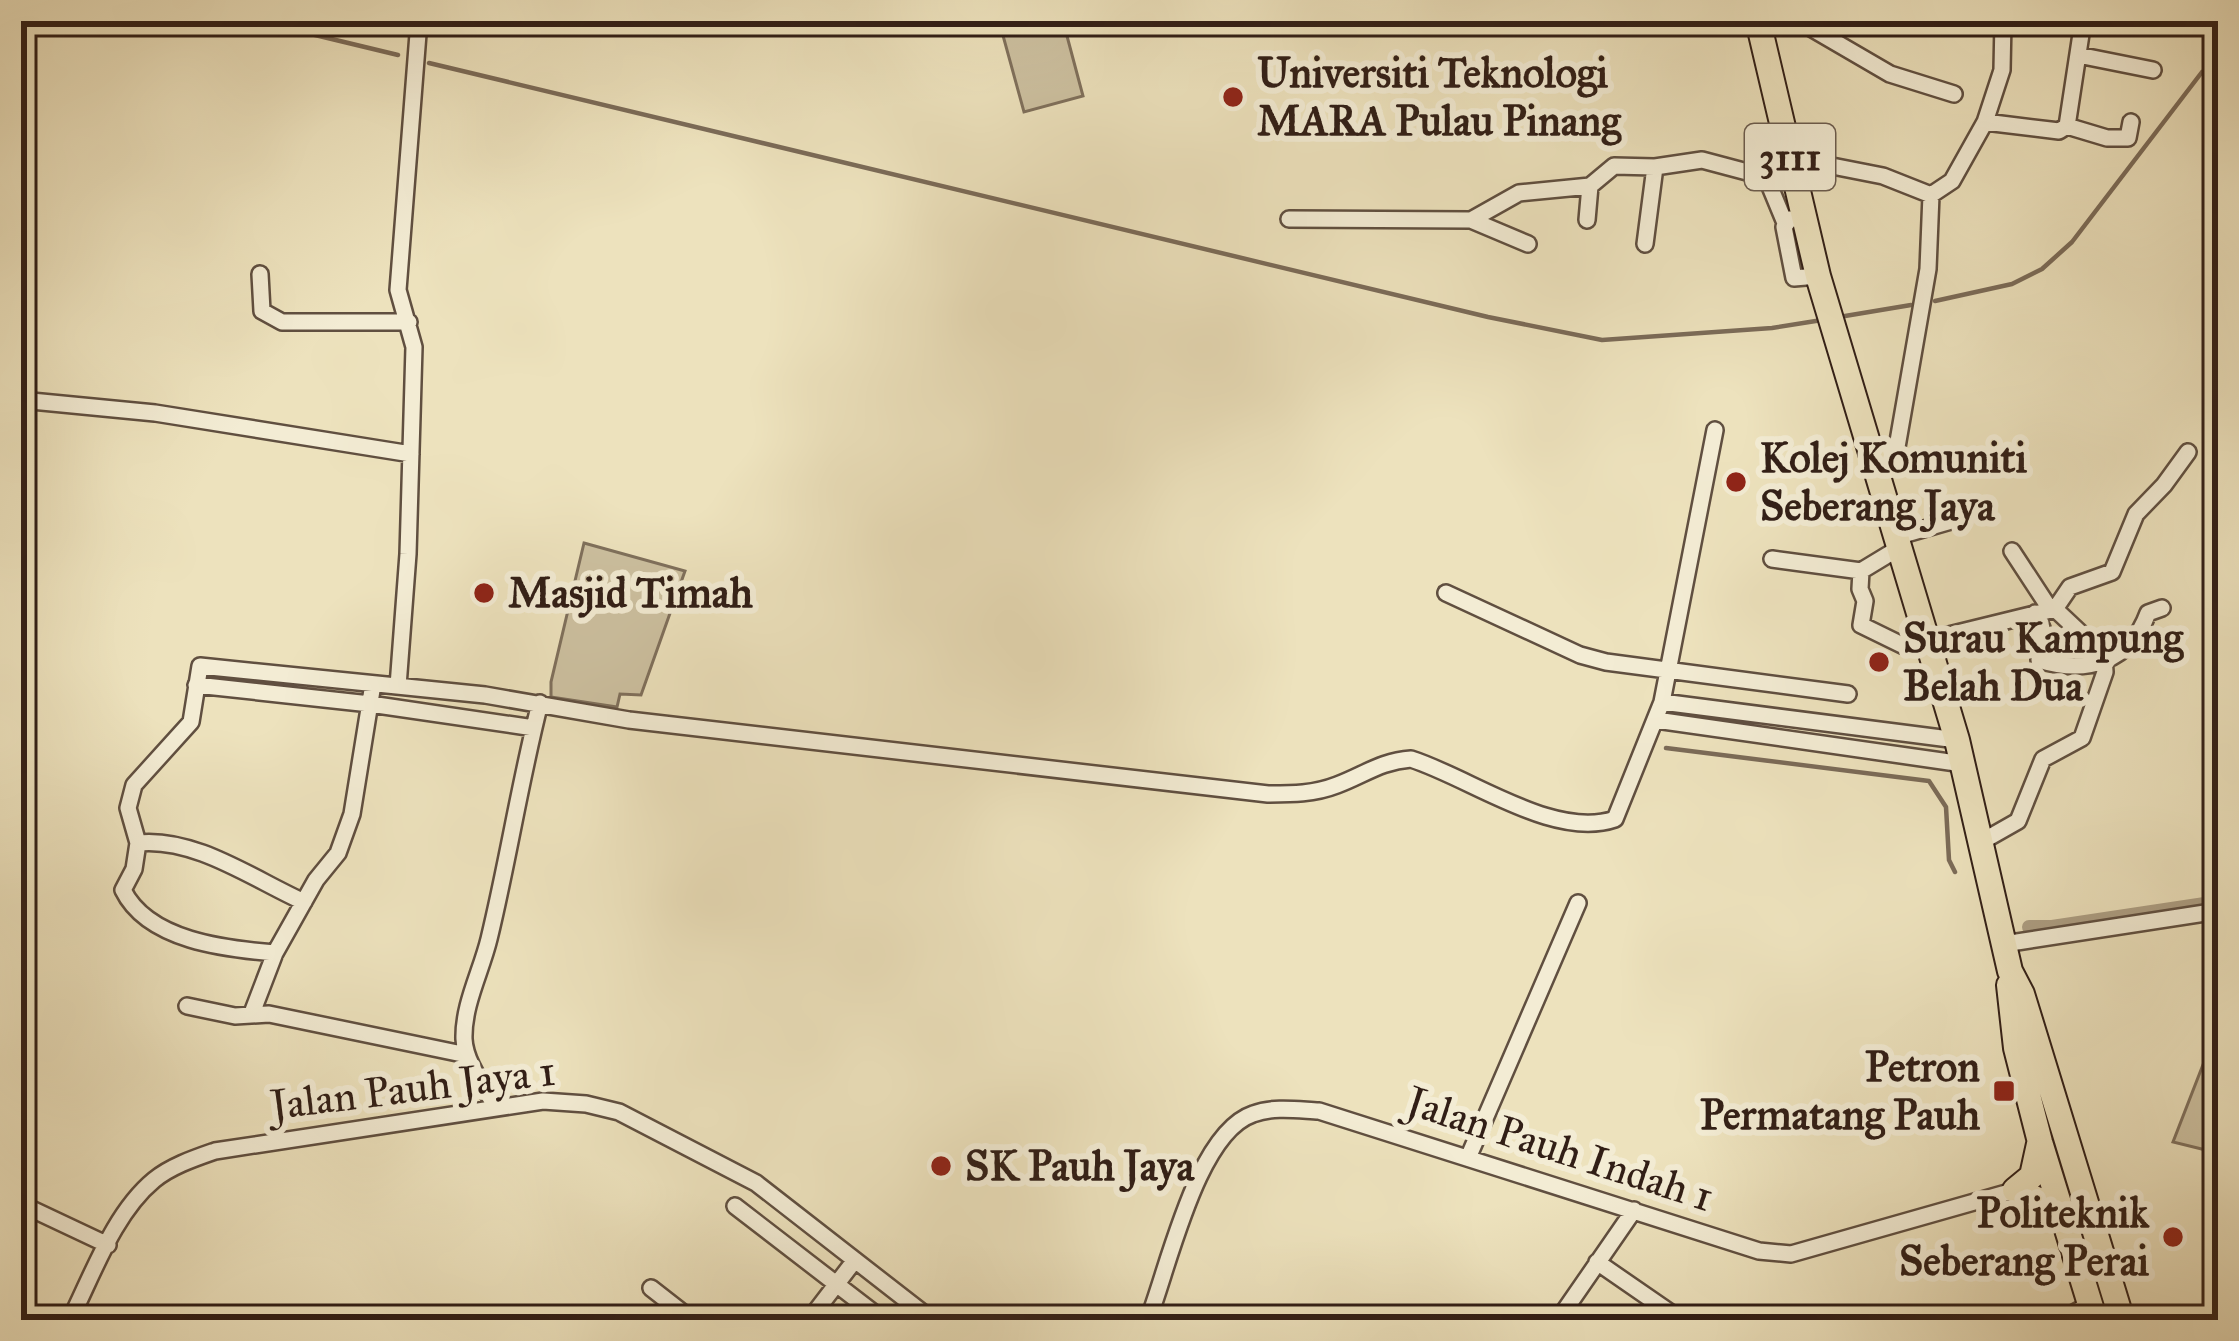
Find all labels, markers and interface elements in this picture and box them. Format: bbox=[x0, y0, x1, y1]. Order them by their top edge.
place label: Universiti Teknologi MARA Pulau Pinang bbox=[1257, 47, 1622, 147]
marker: Universiti Teknologi MARA Pulau Pinang bbox=[1220, 84, 1246, 110]
road number: 3111 bbox=[1745, 124, 1835, 190]
place label: Kolej Komuniti Seberang Jaya bbox=[1760, 432, 2027, 533]
marker: Kolej Komuniti Seberang Jaya bbox=[1723, 469, 1749, 495]
place label: Masjid Timah bbox=[508, 567, 753, 619]
marker: Masjid Timah bbox=[471, 580, 497, 606]
place label: Surau Kampung Belah Dua bbox=[1903, 612, 2184, 712]
marker: Surau Kampung Belah Dua bbox=[1866, 649, 1892, 675]
place label: Petron Permatang Pauh bbox=[1700, 1041, 1981, 1141]
street label: Jalan Pauh Jaya 1 bbox=[264, 1045, 558, 1132]
street label: Jalan Pauh Indah 1 bbox=[1397, 1074, 1720, 1223]
marker: Petron Permatang Pauh bbox=[1991, 1078, 2017, 1104]
place label: SK Pauh Jaya bbox=[965, 1140, 1195, 1193]
marker: SK Pauh Jaya bbox=[928, 1153, 954, 1179]
place label: Politeknik Seberang Perai bbox=[1899, 1187, 2150, 1287]
marker: Politeknik Seberang Perai bbox=[2160, 1224, 2186, 1250]

